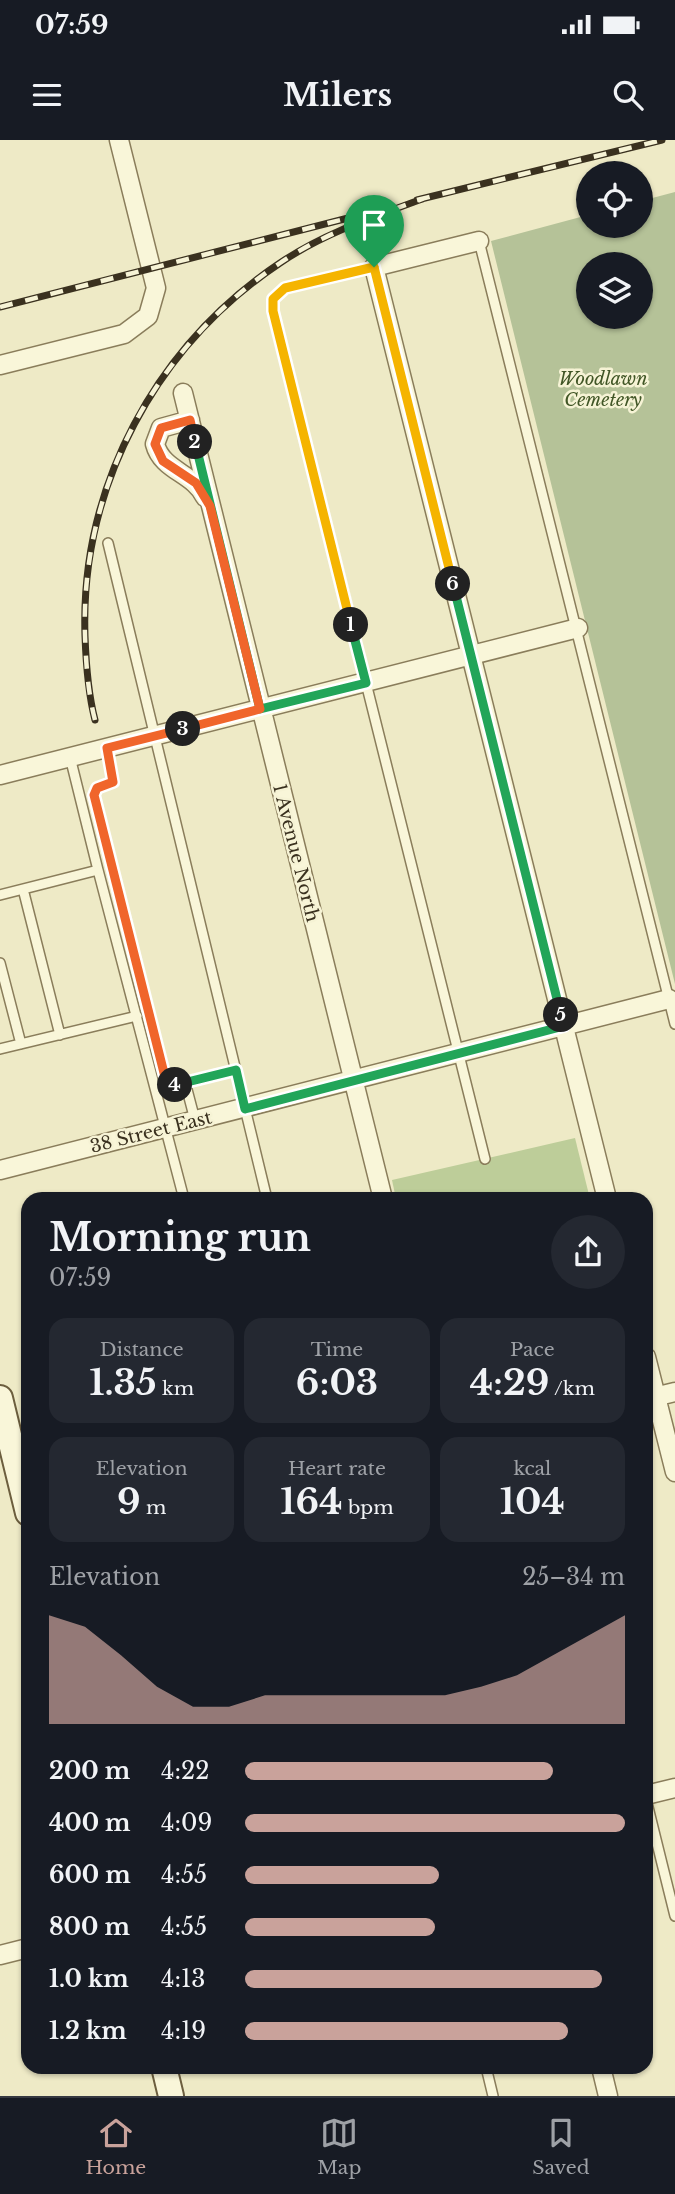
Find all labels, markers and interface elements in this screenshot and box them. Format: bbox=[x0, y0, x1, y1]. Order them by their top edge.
text: 07:59 bbox=[35, 9, 108, 41]
text: Milers bbox=[283, 75, 392, 115]
icon: menu bbox=[28, 76, 66, 114]
icon: search bbox=[609, 76, 647, 114]
map controls bbox=[576, 161, 653, 329]
button: locate bbox=[576, 161, 653, 238]
pin bbox=[344, 195, 404, 267]
icon: arrive bbox=[355, 206, 393, 244]
button: layers bbox=[576, 252, 653, 329]
park label: Woodlawn Cemetery bbox=[559, 368, 647, 411]
pin: 2 bbox=[178, 424, 212, 460]
text: 2 bbox=[188, 430, 201, 453]
pin: 6 bbox=[435, 566, 470, 602]
text: 6 bbox=[446, 572, 459, 595]
pin: 1 bbox=[334, 608, 368, 643]
text: 1 bbox=[346, 613, 355, 636]
pin: 3 bbox=[166, 712, 200, 746]
text: 3 bbox=[176, 717, 189, 740]
street label: 1 Avenue North bbox=[268, 782, 324, 924]
pin: 5 bbox=[544, 998, 578, 1032]
text: 5 bbox=[555, 1003, 566, 1026]
pin: 4 bbox=[158, 1068, 192, 1102]
text: 4 bbox=[168, 1073, 181, 1096]
street label: 38 Street East bbox=[88, 1106, 214, 1158]
text: Morning run bbox=[49, 1214, 311, 1261]
button: share bbox=[551, 1215, 625, 1289]
text: 07:59 bbox=[49, 1264, 111, 1292]
text: Distance bbox=[100, 1338, 184, 1361]
text: Time bbox=[311, 1338, 363, 1361]
text: Pace bbox=[510, 1338, 555, 1361]
text: 1.35 bbox=[89, 1361, 157, 1404]
text: 6:03 bbox=[296, 1361, 378, 1404]
text: 4:29 bbox=[470, 1361, 549, 1404]
text: km bbox=[157, 1377, 194, 1400]
text: /km bbox=[549, 1377, 595, 1400]
text: Elevation bbox=[96, 1457, 188, 1480]
text: Heart rate bbox=[288, 1457, 386, 1480]
text: kcal bbox=[513, 1457, 551, 1480]
text: 9 bbox=[117, 1480, 141, 1523]
text: 164 bbox=[280, 1480, 342, 1523]
text: 104 bbox=[500, 1480, 565, 1523]
text: m bbox=[141, 1496, 166, 1519]
text: bpm bbox=[342, 1496, 394, 1519]
text: Elevation bbox=[49, 1563, 160, 1591]
text: 25–34 m bbox=[522, 1563, 625, 1591]
text: 200 m bbox=[49, 1757, 130, 1785]
text: 4:22 bbox=[161, 1757, 209, 1785]
text: 400 m bbox=[49, 1809, 131, 1837]
text: 4:09 bbox=[161, 1809, 212, 1837]
text: 600 m bbox=[49, 1861, 131, 1889]
text: 4:55 bbox=[161, 1861, 207, 1889]
text: 800 m bbox=[49, 1913, 130, 1941]
text: 4:55 bbox=[161, 1913, 207, 1941]
text: 1.0 km bbox=[49, 1965, 129, 1993]
text: 4:13 bbox=[161, 1965, 205, 1993]
text: 1.2 km bbox=[49, 2017, 127, 2045]
text: 4:19 bbox=[161, 2017, 206, 2045]
tab: Home bbox=[85, 2114, 146, 2179]
tab: Map bbox=[317, 2114, 361, 2179]
tab: Saved bbox=[532, 2114, 590, 2179]

